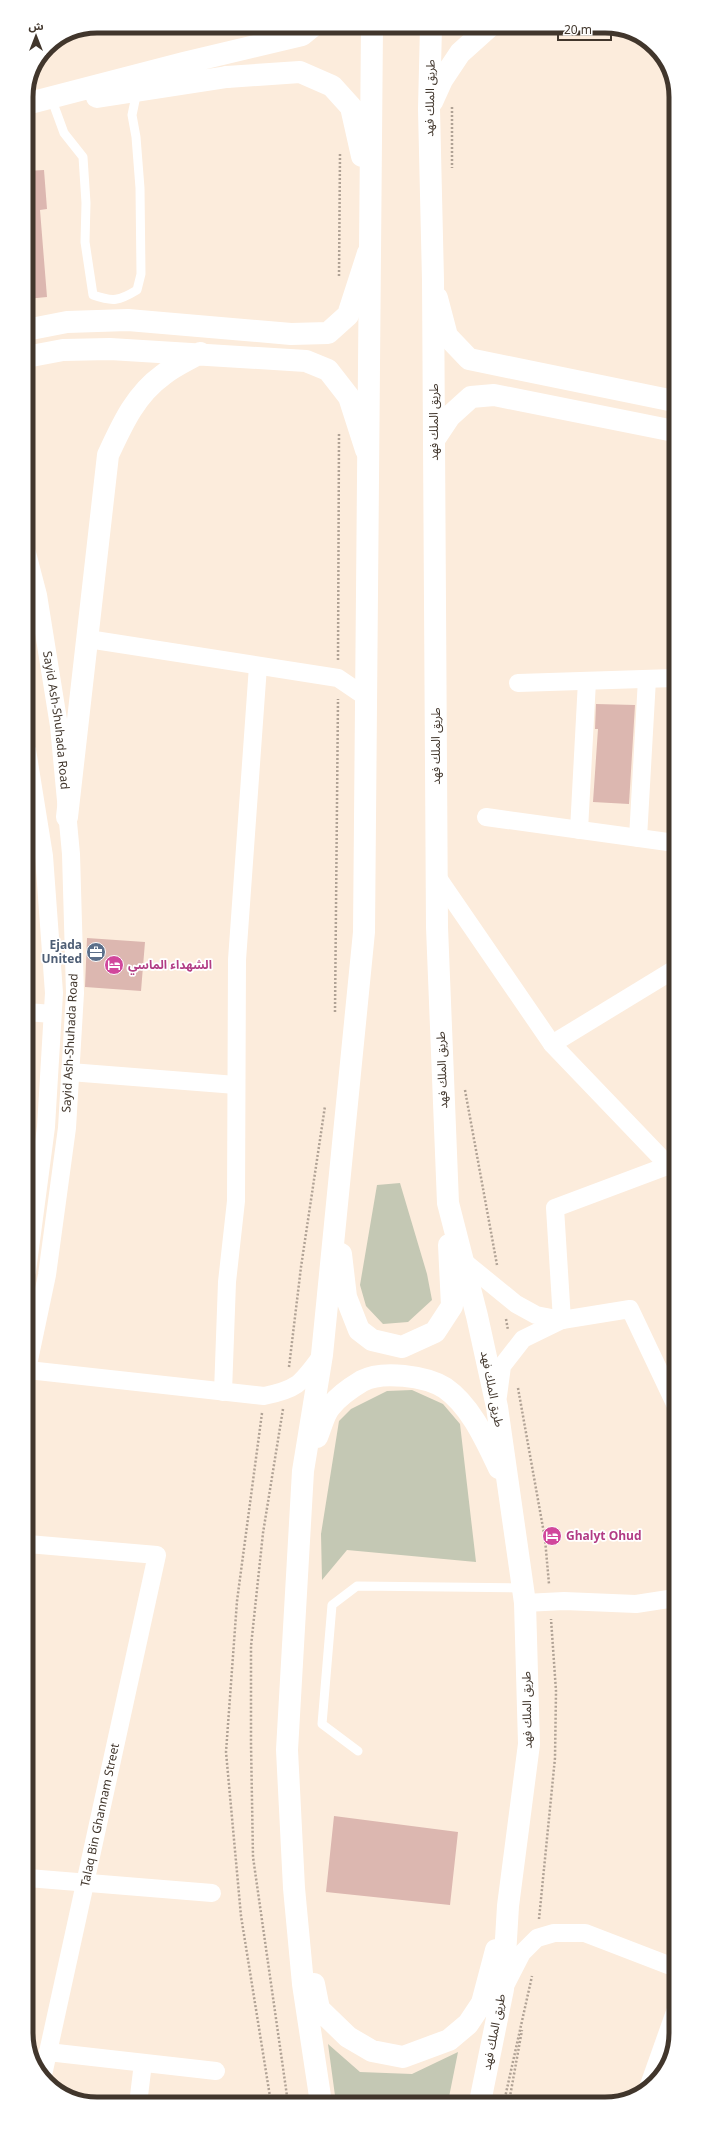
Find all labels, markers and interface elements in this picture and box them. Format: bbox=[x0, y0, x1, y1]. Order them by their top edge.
text: ش bbox=[28, 15, 44, 38]
north arrow bbox=[16, 16, 56, 56]
scale bar bbox=[558, 16, 611, 42]
text: 20 m bbox=[564, 18, 592, 43]
street label: طريق الملك فهد bbox=[417, 59, 444, 137]
street label: طريق الملك فهد bbox=[422, 383, 447, 461]
street label: Sayid Ash-Shuhada Road bbox=[34, 649, 77, 791]
street label: طريق الملك فهد bbox=[424, 707, 449, 785]
place label: Ejada United bbox=[41, 933, 82, 972]
office icon: Ejada United bbox=[85, 941, 107, 963]
place label: الشهداء الماسي bbox=[128, 953, 212, 978]
hotel icon: الشهداء الماسي bbox=[103, 954, 125, 976]
street label: Sayid Ash-Shuhada Road bbox=[54, 973, 87, 1113]
street label: طريق الملك فهد bbox=[429, 1031, 456, 1109]
street label: طريق الملك فهد bbox=[472, 1349, 511, 1429]
place label: Ghalyt Ohud bbox=[566, 1524, 642, 1549]
hotel icon: Ghalyt Ohud bbox=[541, 1525, 563, 1547]
street label: طريق الملك فهد bbox=[514, 1671, 541, 1749]
street label: Talaq Bin Ghannam Street bbox=[73, 1740, 128, 1889]
street label: طريق الملك فهد bbox=[475, 1992, 514, 2072]

